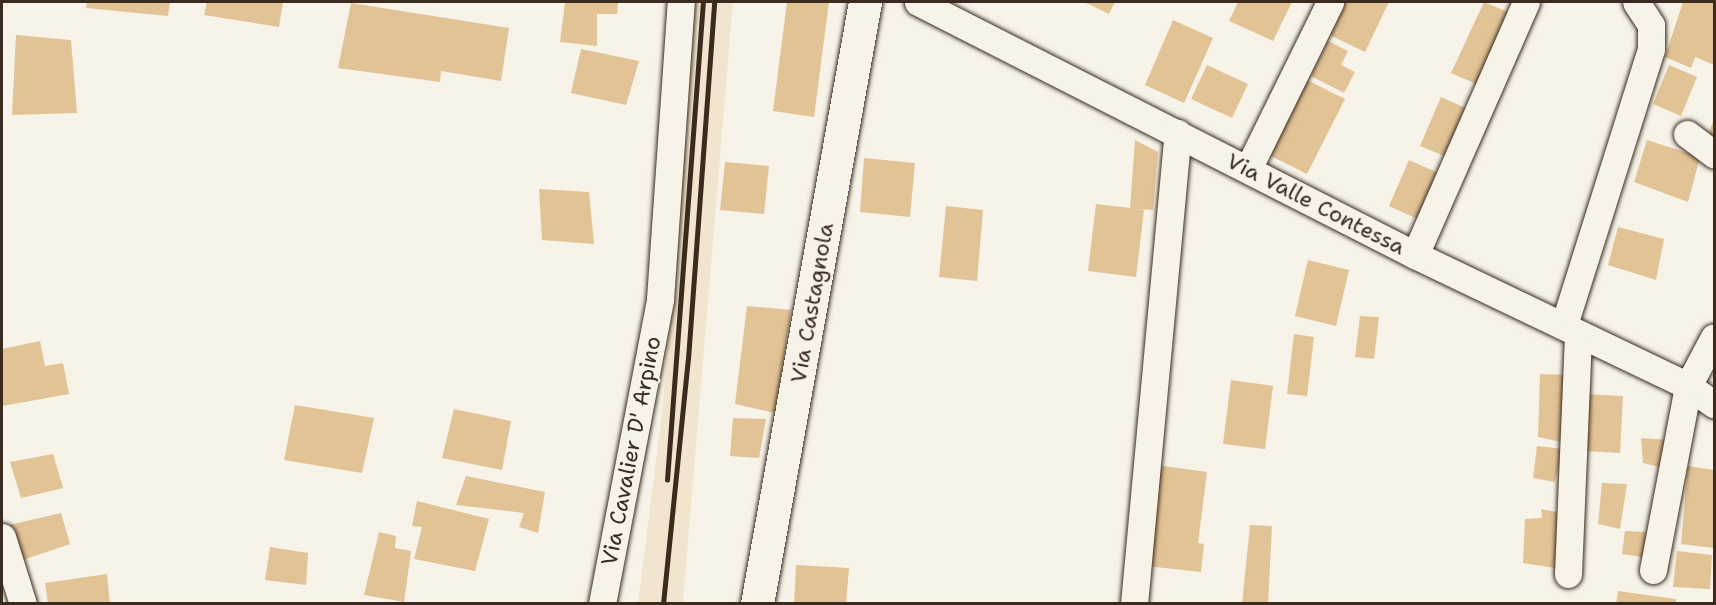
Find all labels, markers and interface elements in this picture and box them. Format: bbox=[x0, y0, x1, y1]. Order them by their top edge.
street label: Via Valle Contessa bbox=[1222, 148, 1410, 260]
street label: Via Castagnola bbox=[785, 221, 839, 385]
street label: Via Cavalier D' Arpino bbox=[596, 334, 666, 568]

